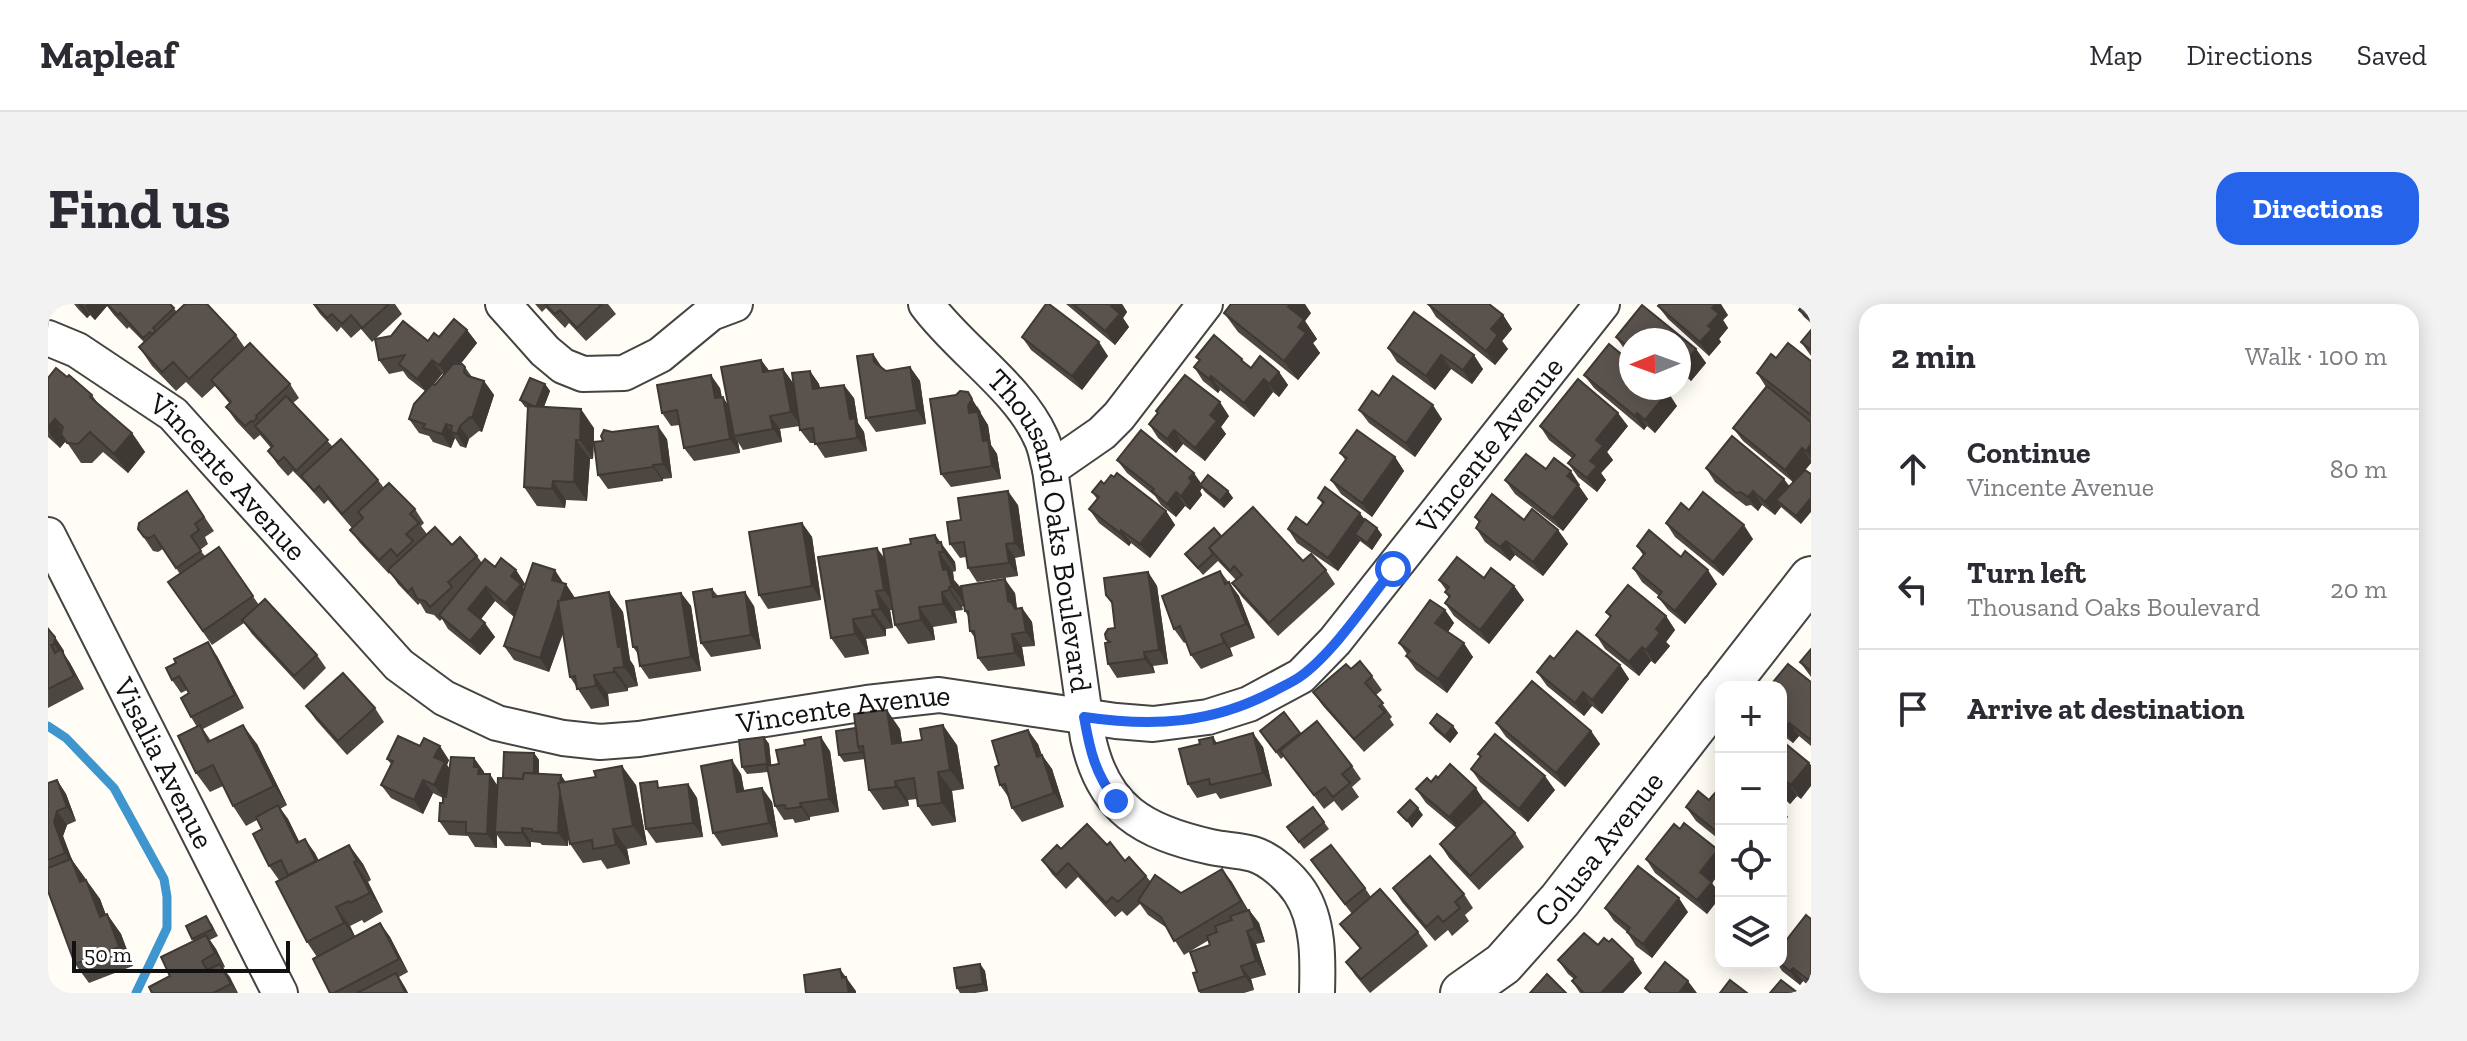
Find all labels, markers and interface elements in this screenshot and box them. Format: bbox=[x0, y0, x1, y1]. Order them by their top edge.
text: Mapleaf bbox=[40, 32, 176, 78]
text: Map bbox=[2089, 39, 2142, 72]
text: Directions bbox=[2186, 39, 2313, 72]
text: Saved bbox=[2357, 39, 2427, 72]
button: Directions bbox=[2216, 172, 2419, 245]
text: Find us bbox=[48, 175, 231, 242]
north arrow bbox=[1619, 328, 1691, 400]
text: 2 min bbox=[1891, 336, 1976, 377]
text: Walk · 100 m bbox=[2245, 340, 2387, 372]
street label: Vincente Avenue bbox=[1408, 350, 1571, 542]
street label: Thousand Oaks Boulevard bbox=[980, 362, 1099, 695]
street label: Vincente Avenue bbox=[142, 385, 314, 568]
text: Continue bbox=[1967, 435, 2091, 471]
icon: ahead bbox=[1891, 447, 1935, 491]
text: 80 m bbox=[2330, 453, 2387, 485]
text: Vincente Avenue bbox=[1967, 471, 2154, 503]
route start bbox=[1375, 551, 1411, 587]
text: Turn left bbox=[1967, 555, 2086, 591]
icon: left bbox=[1891, 567, 1935, 611]
text: 20 m bbox=[2330, 573, 2387, 605]
text: Thousand Oaks Boulevard bbox=[1967, 591, 2260, 623]
street label: Visalia Avenue bbox=[105, 671, 222, 855]
street label: Vincente Avenue bbox=[733, 677, 953, 741]
map controls bbox=[1715, 681, 1787, 969]
button: + bbox=[1715, 681, 1787, 753]
icon: arrive bbox=[1891, 687, 1935, 731]
text: Arrive at destination bbox=[1967, 691, 2244, 727]
button: − bbox=[1715, 753, 1787, 825]
street label: Colusa Avenue bbox=[1527, 764, 1671, 934]
route end bbox=[1098, 783, 1134, 819]
button: locate bbox=[1715, 825, 1787, 897]
button: layers bbox=[1715, 897, 1787, 969]
scale bar bbox=[72, 937, 290, 973]
text: 50 m bbox=[84, 941, 132, 968]

